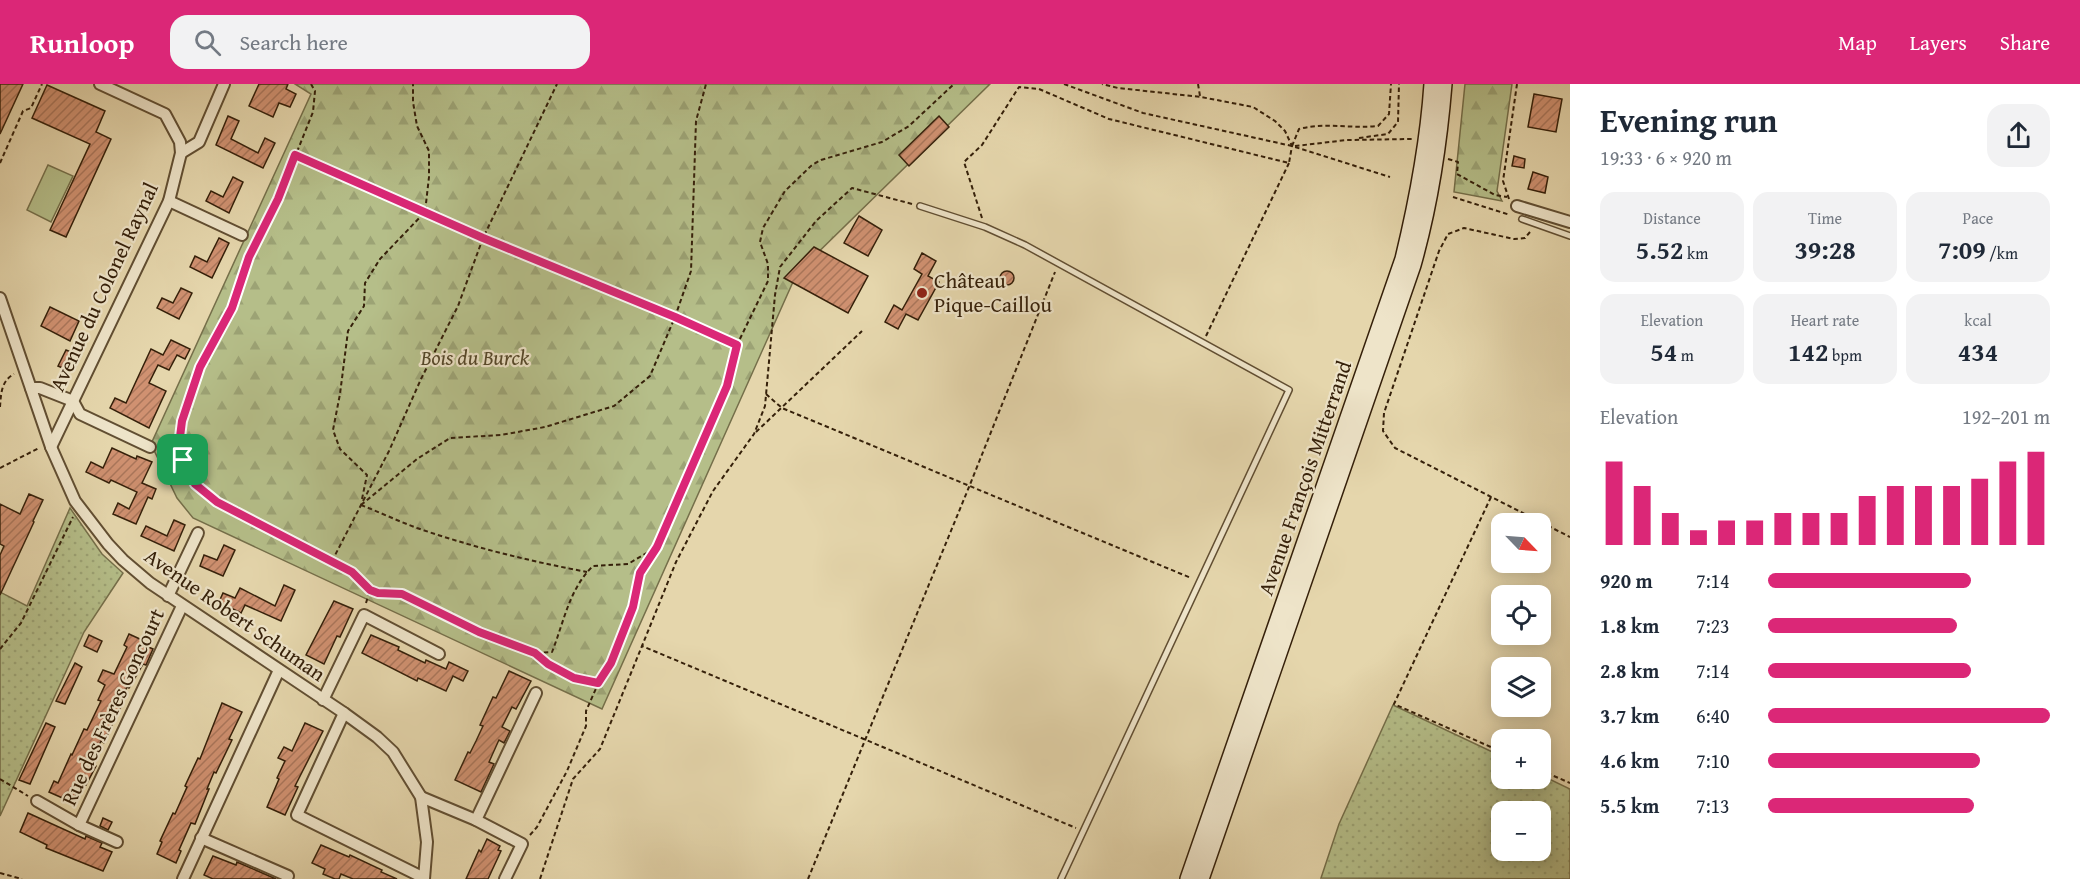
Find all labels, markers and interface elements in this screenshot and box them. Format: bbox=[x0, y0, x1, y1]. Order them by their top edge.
search box bbox=[170, 15, 590, 69]
text: Runloop bbox=[30, 22, 134, 63]
icon: search bbox=[191, 26, 224, 59]
text: Search here bbox=[239, 26, 348, 58]
text: Map bbox=[1838, 27, 1877, 58]
text: Layers bbox=[1910, 27, 1967, 58]
text: Share bbox=[2000, 27, 2050, 58]
text: Evening run bbox=[1600, 96, 1777, 144]
button: share bbox=[1987, 104, 2050, 167]
text: 19:33 · 6 × 920 m bbox=[1600, 143, 1732, 172]
street label: Avenue du Colonel Raynal bbox=[41, 177, 166, 396]
text: Distance bbox=[1643, 206, 1701, 230]
text: Time bbox=[1808, 206, 1842, 230]
text: Pace bbox=[1963, 206, 1993, 230]
text: 5.52 bbox=[1636, 230, 1684, 269]
text: 39:28 bbox=[1794, 230, 1856, 269]
text: 7:09 bbox=[1938, 230, 1986, 269]
text: km bbox=[1684, 241, 1708, 265]
text: /km bbox=[1986, 241, 2018, 265]
place label: Château Pique-Caillou bbox=[934, 265, 1052, 320]
marker: Château Pique-Caillou bbox=[915, 286, 929, 300]
text: Elevation bbox=[1641, 308, 1703, 332]
text: Heart rate bbox=[1791, 308, 1859, 332]
text: kcal bbox=[1964, 308, 1992, 332]
text: 54 bbox=[1650, 332, 1677, 371]
text: 142 bbox=[1788, 332, 1828, 371]
text: 434 bbox=[1958, 332, 1998, 371]
park label: Bois du Burck bbox=[420, 342, 530, 373]
text: m bbox=[1677, 343, 1694, 367]
text: bpm bbox=[1828, 343, 1862, 367]
street label: Avenue François Mitterrand bbox=[1250, 356, 1360, 599]
text: Elevation bbox=[1600, 402, 1678, 431]
text: 192–201 m bbox=[1962, 402, 2050, 431]
pin bbox=[157, 434, 208, 485]
icon: arrive bbox=[166, 443, 199, 476]
north arrow bbox=[1491, 513, 1551, 573]
map controls bbox=[1491, 513, 1551, 861]
street label: Avenue Robert Schuman bbox=[138, 540, 332, 689]
text: 920 m bbox=[1600, 566, 1653, 595]
text: 7:14 bbox=[1696, 566, 1730, 595]
button: locate bbox=[1491, 585, 1551, 645]
street label: Rue des Frères Goncourt bbox=[53, 603, 172, 810]
text: 1.8 km bbox=[1600, 611, 1659, 640]
text: 7:23 bbox=[1696, 611, 1730, 640]
text: 2.8 km bbox=[1600, 656, 1659, 685]
text: 7:14 bbox=[1696, 656, 1730, 685]
button: layers bbox=[1491, 657, 1551, 717]
text: 3.7 km bbox=[1600, 701, 1659, 730]
text: 6:40 bbox=[1696, 701, 1730, 730]
button: + bbox=[1491, 729, 1551, 789]
text: 4.6 km bbox=[1600, 746, 1659, 775]
text: 7:10 bbox=[1696, 746, 1730, 775]
text: 5.5 km bbox=[1600, 791, 1659, 820]
text: 7:13 bbox=[1696, 791, 1730, 820]
button: − bbox=[1491, 801, 1551, 861]

